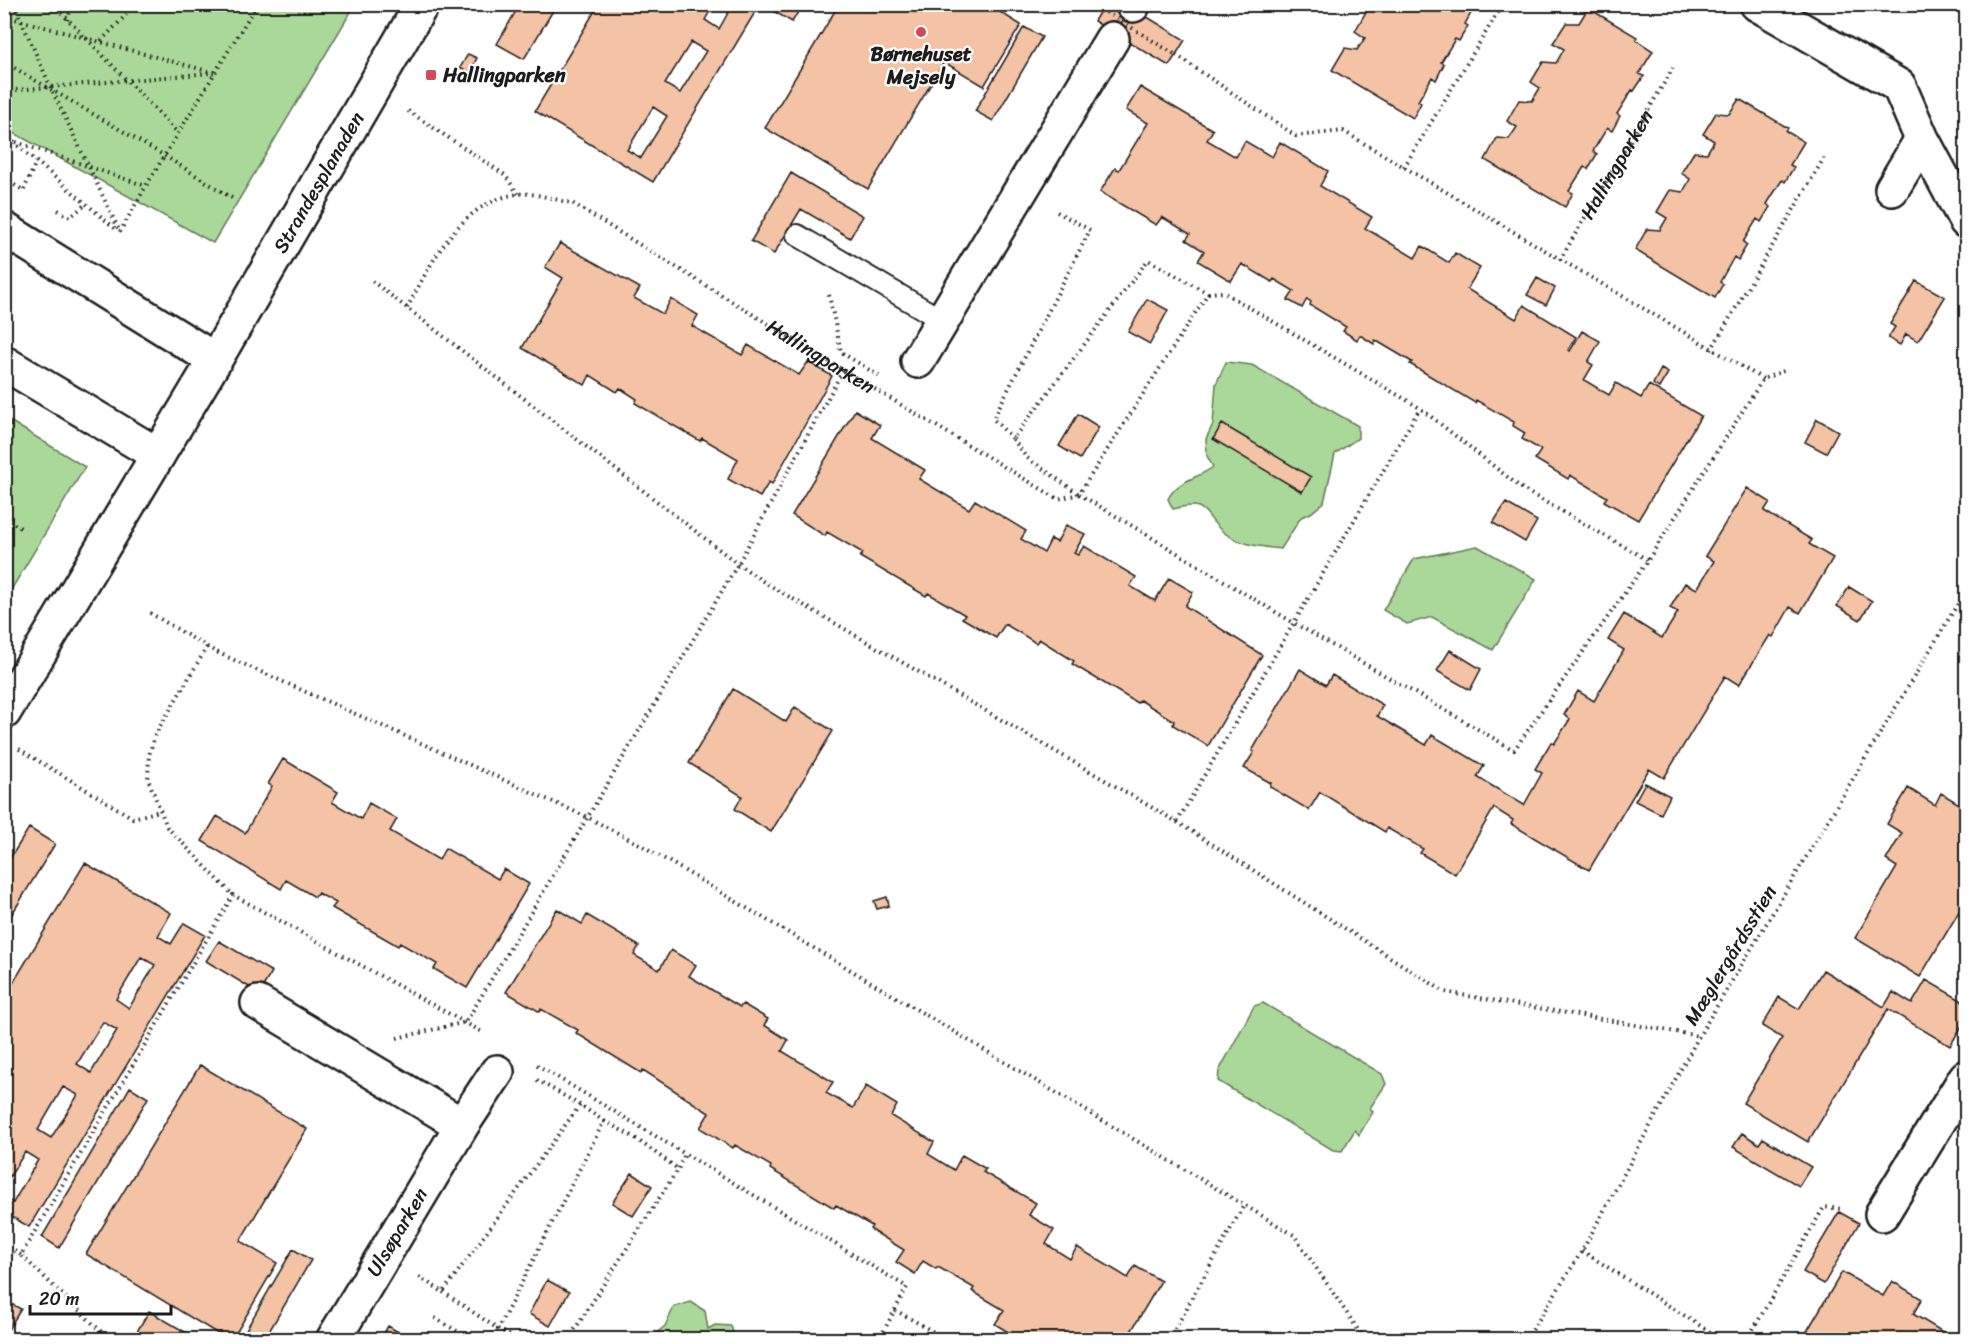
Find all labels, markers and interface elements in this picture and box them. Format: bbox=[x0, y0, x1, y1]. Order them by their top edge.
marker: Børnehuset Mejsely bbox=[914, 25, 928, 39]
place label: Børnehuset Mejsely bbox=[871, 37, 972, 95]
place label: Hallingparken bbox=[442, 58, 566, 93]
marker: Hallingparken bbox=[424, 68, 438, 82]
street label: Hallingparken bbox=[1571, 103, 1663, 226]
street label: Strandesplanaden bbox=[264, 105, 374, 260]
street label: Hallingparken bbox=[759, 310, 882, 404]
street label: Mæglergårdsstien bbox=[1675, 878, 1786, 1032]
street label: Ulsøparken bbox=[357, 1181, 438, 1284]
scale bar bbox=[30, 1278, 171, 1316]
text: 20 m bbox=[39, 1283, 79, 1315]

